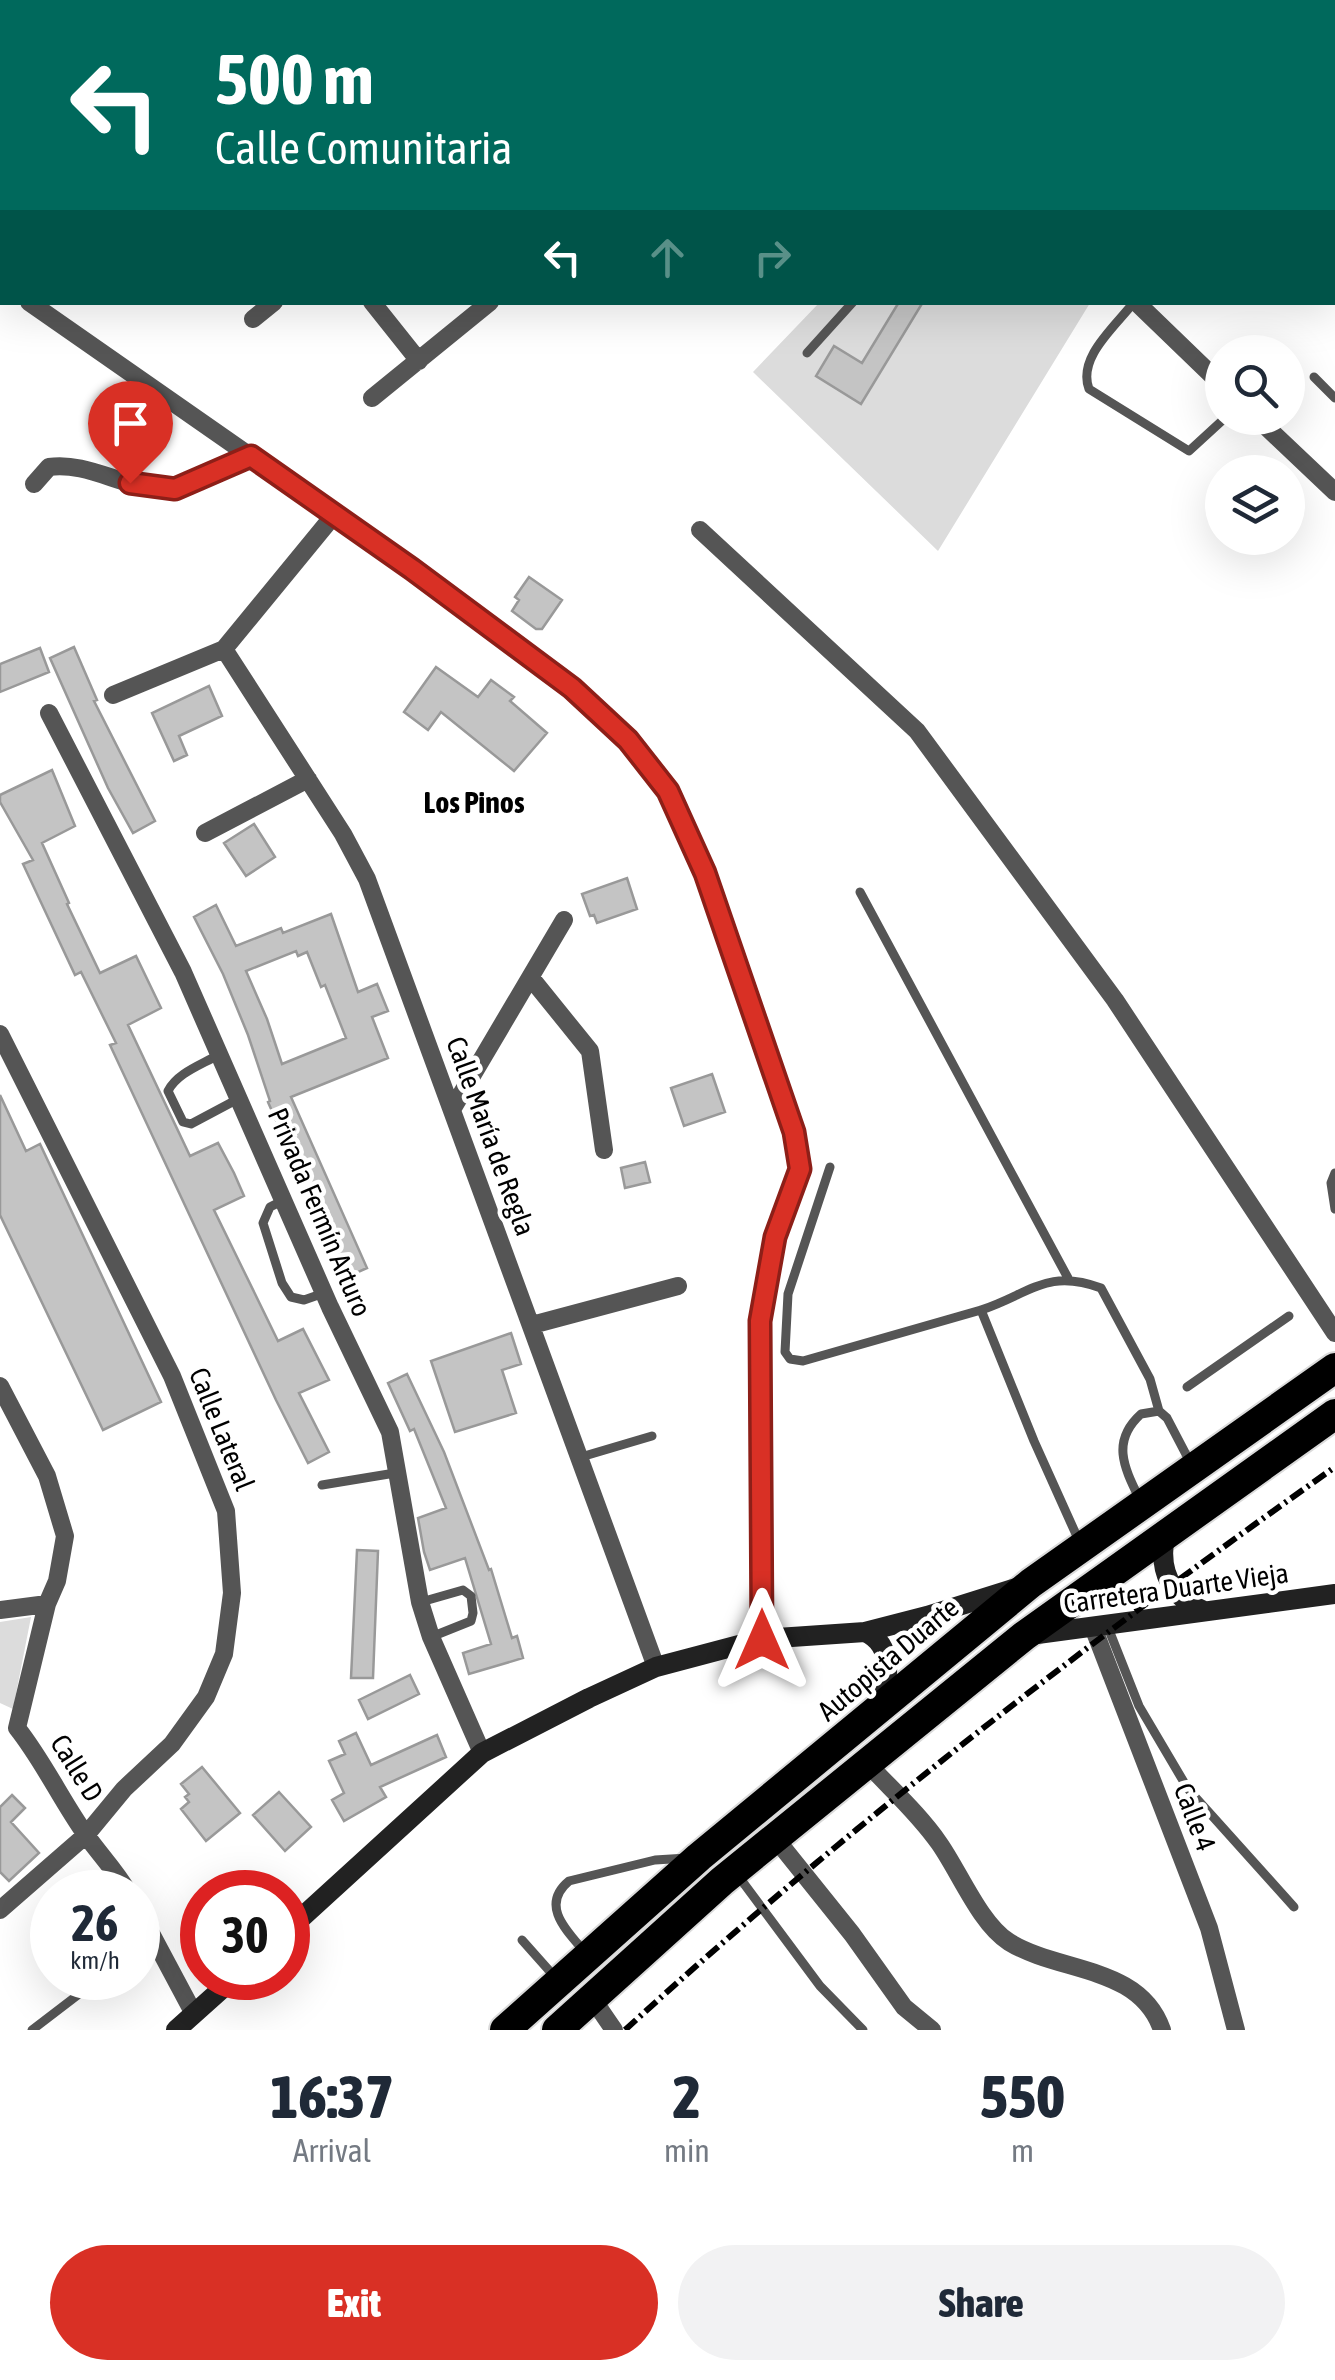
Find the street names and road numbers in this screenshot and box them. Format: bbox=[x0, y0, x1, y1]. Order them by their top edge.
street label: Calle María de Regla bbox=[440, 1032, 542, 1240]
street label: Privada Fermín Arturo bbox=[262, 1103, 378, 1321]
street label: Calle Lateral bbox=[183, 1363, 261, 1495]
street label: Carretera Duarte Vieja bbox=[1061, 1556, 1291, 1620]
street label: Autopista Duarte bbox=[811, 1591, 965, 1727]
street label: Calle D bbox=[44, 1729, 110, 1807]
street label: Calle 4 bbox=[1168, 1779, 1222, 1855]

